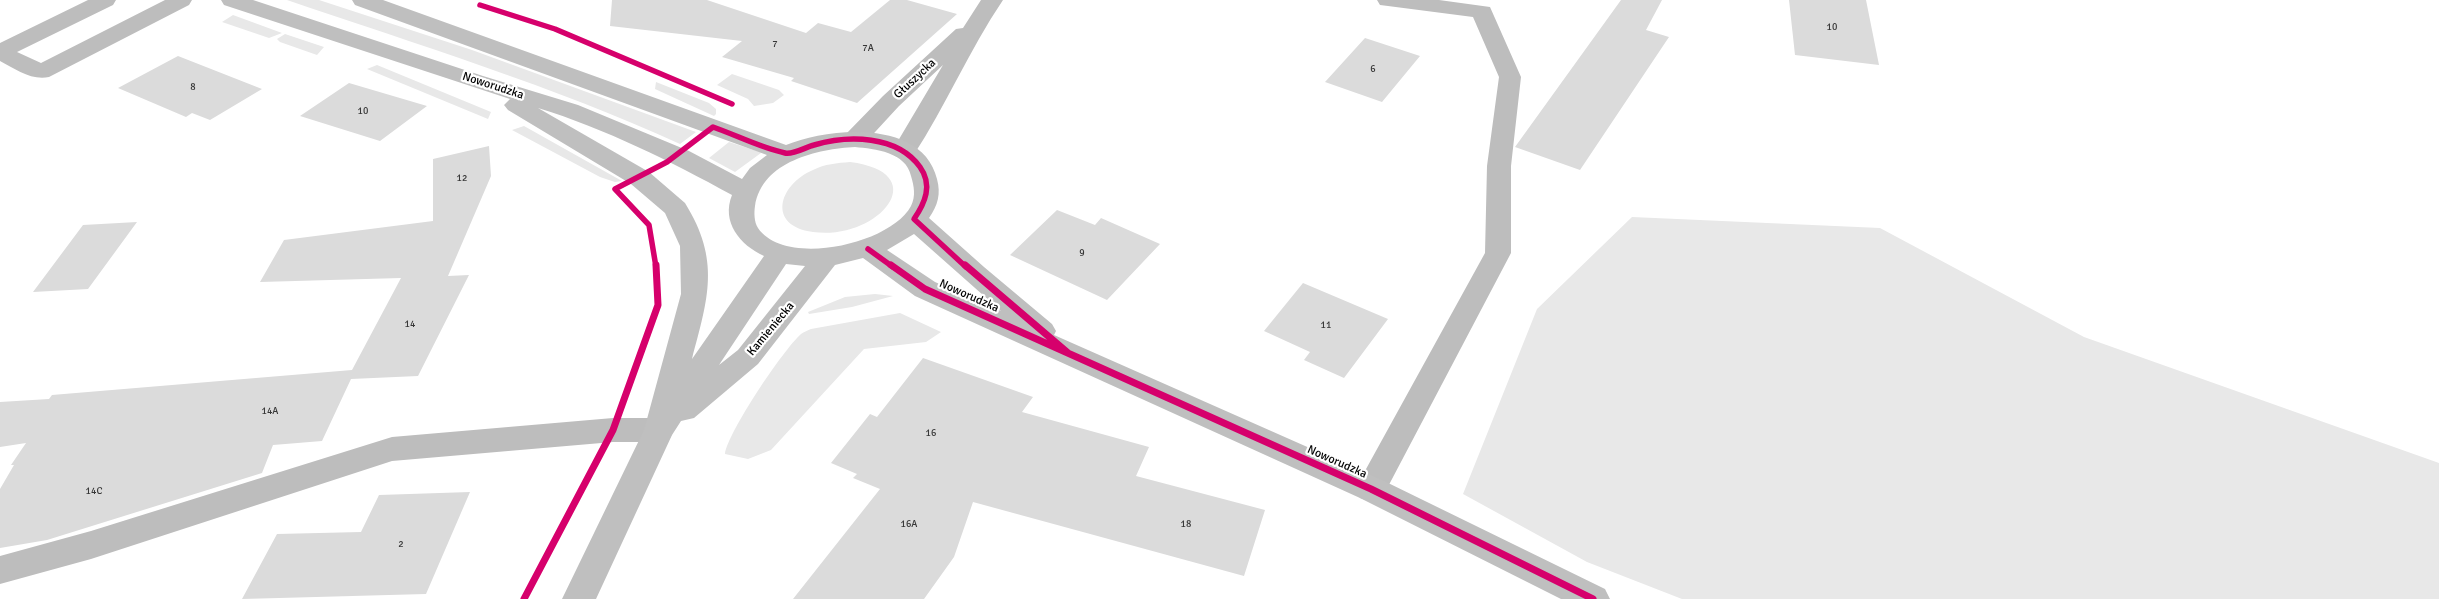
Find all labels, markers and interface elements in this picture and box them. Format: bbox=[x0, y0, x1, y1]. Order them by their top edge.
house number: 10 bbox=[1827, 21, 1837, 33]
house number: 7 bbox=[772, 38, 778, 50]
house number: 7A bbox=[862, 42, 874, 54]
street label: Głuszycka bbox=[891, 56, 939, 102]
house number: 6 bbox=[1370, 63, 1376, 75]
street label: Noworudzka bbox=[460, 69, 526, 103]
house number: 8 bbox=[190, 81, 196, 93]
house number: 10 bbox=[358, 105, 368, 117]
house number: 12 bbox=[457, 172, 467, 184]
house number: 9 bbox=[1079, 247, 1085, 259]
street label: Noworudzka bbox=[937, 276, 1001, 316]
street label: Kamieniecka bbox=[744, 299, 798, 359]
house number: 14 bbox=[405, 318, 415, 330]
house number: 11 bbox=[1321, 319, 1331, 331]
house number: 14A bbox=[262, 405, 278, 417]
house number: 16 bbox=[926, 427, 936, 439]
street label: Noworudzka bbox=[1305, 442, 1369, 482]
house number: 14C bbox=[86, 485, 102, 497]
house number: 16A bbox=[901, 518, 917, 530]
house number: 18 bbox=[1181, 518, 1191, 530]
house number: 2 bbox=[398, 538, 404, 550]

